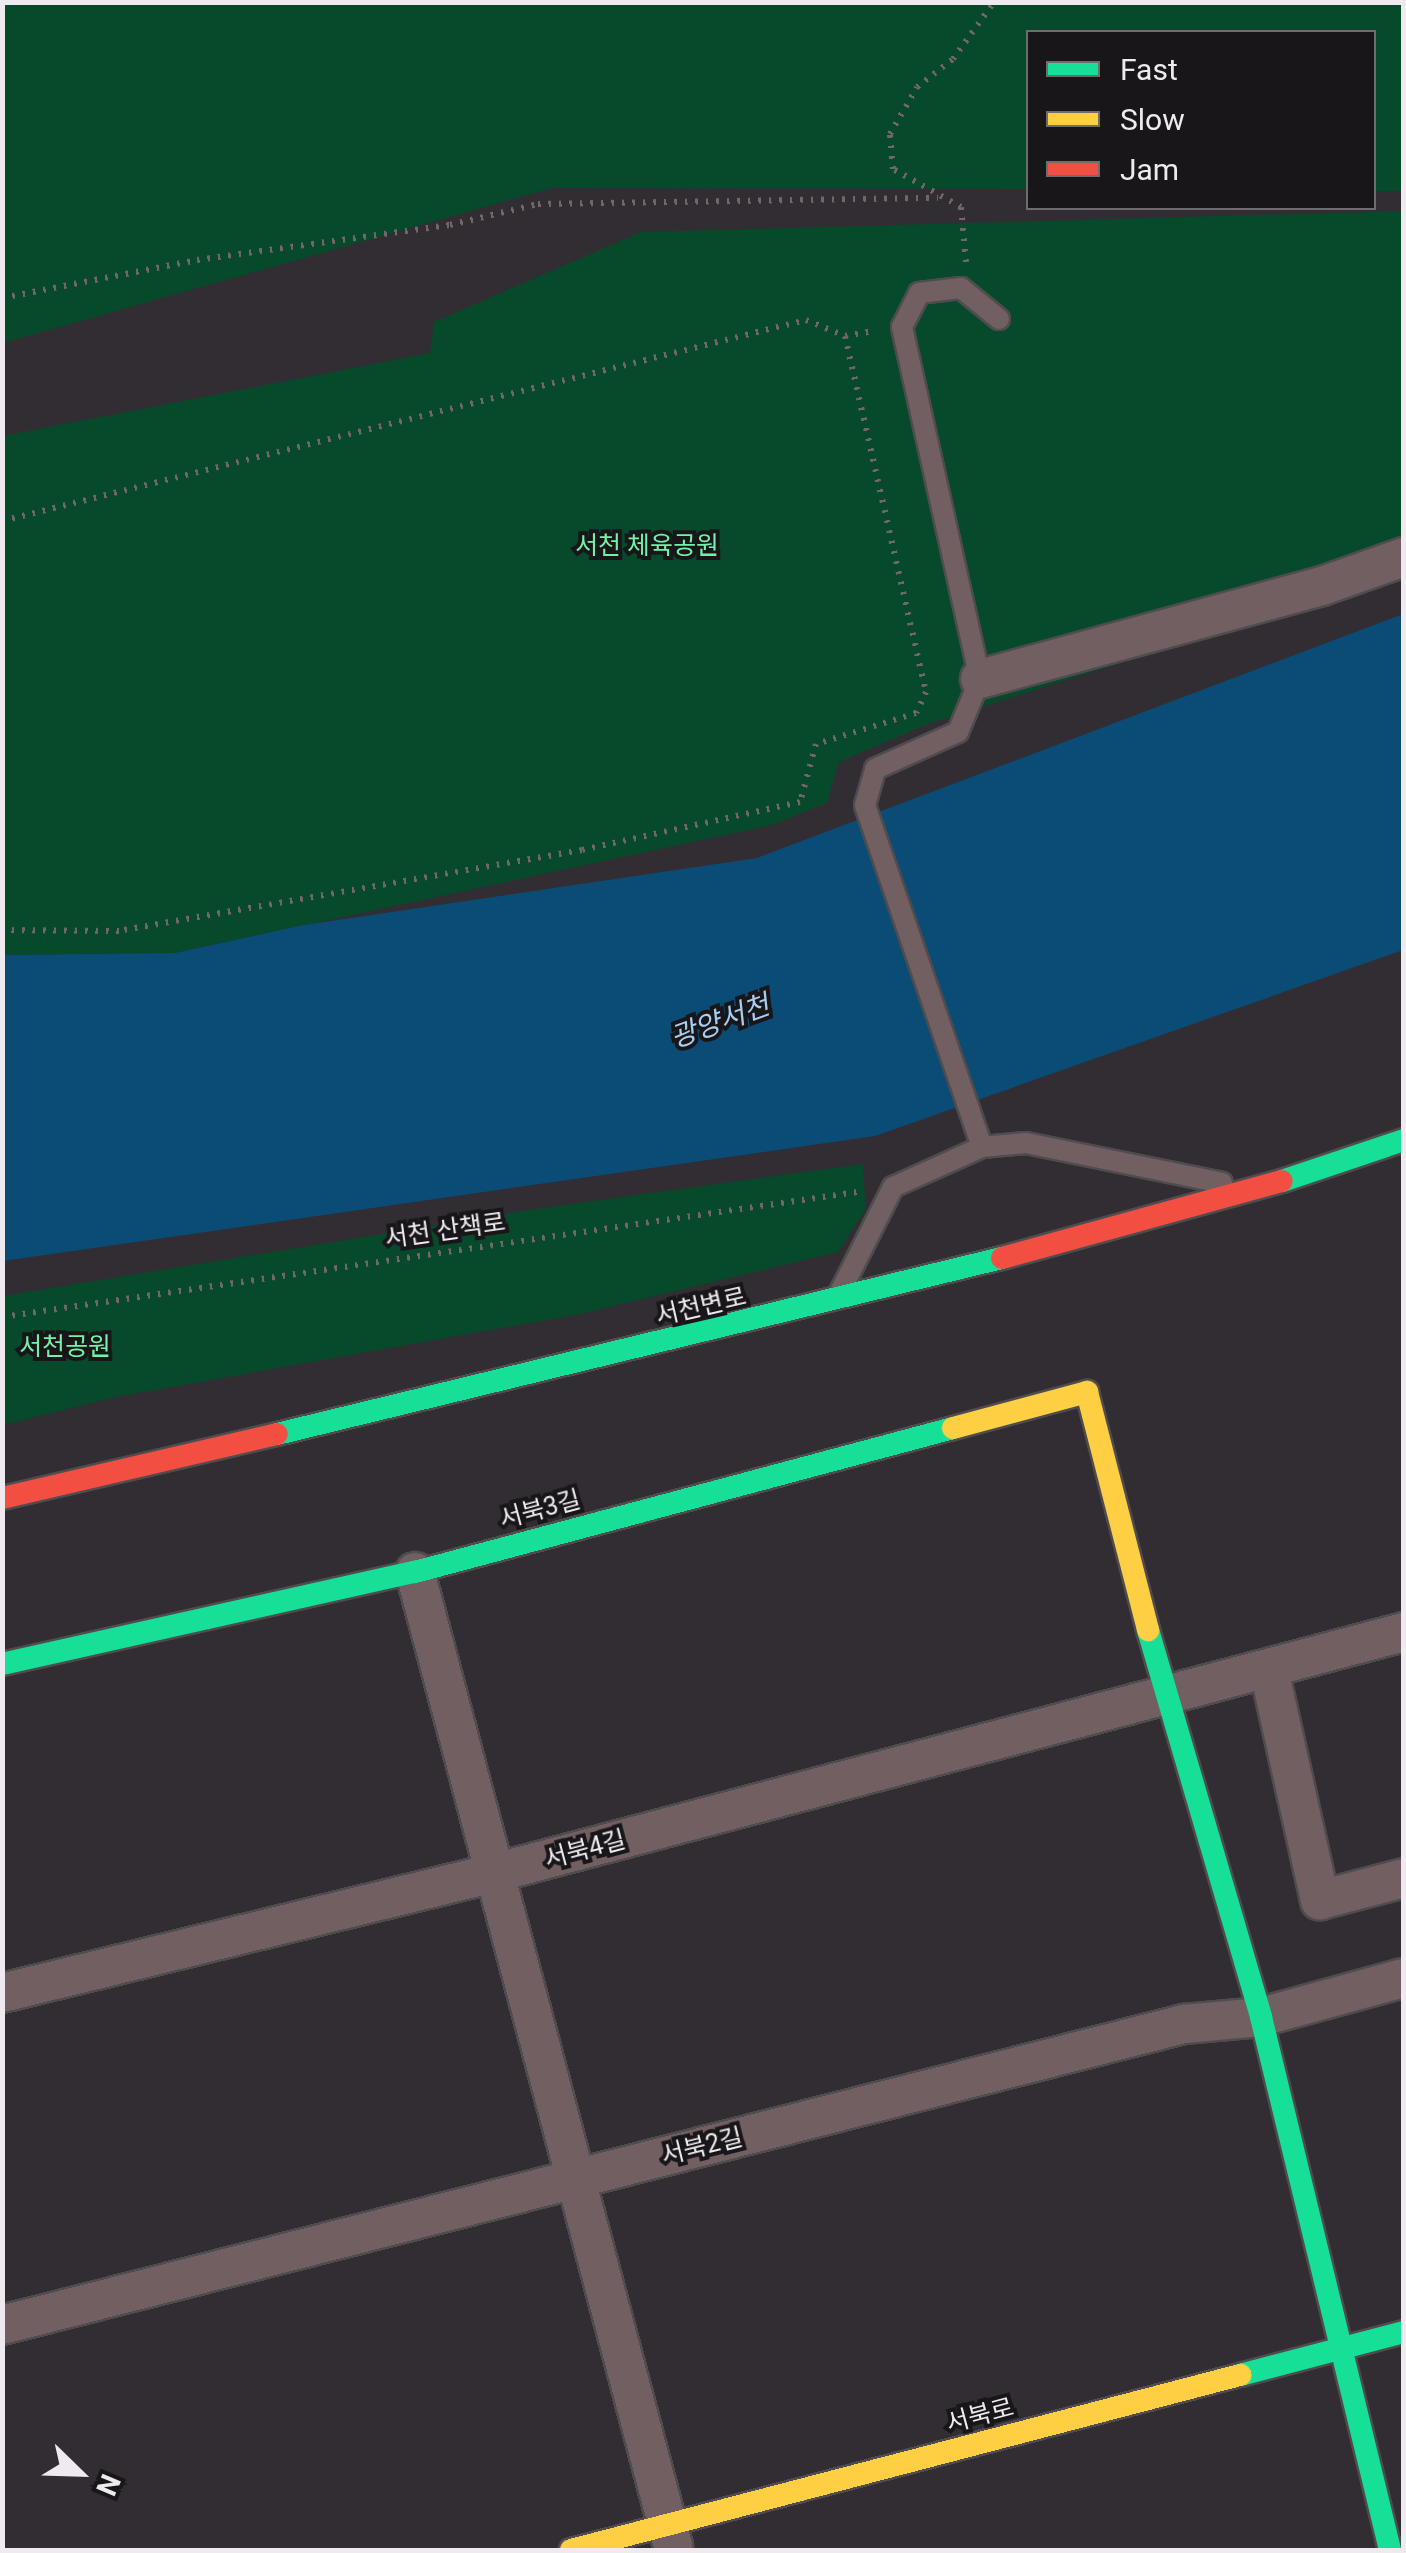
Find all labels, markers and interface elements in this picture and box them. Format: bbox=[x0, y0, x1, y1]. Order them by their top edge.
legend bbox=[1026, 30, 1376, 210]
text: Fast bbox=[1120, 52, 1178, 87]
text: Slow bbox=[1120, 102, 1185, 137]
text: Jam bbox=[1120, 152, 1179, 187]
park label: 서천 체육공원 bbox=[575, 531, 719, 561]
water label: 광양서천 bbox=[666, 989, 774, 1055]
street label: 서천 산책로 bbox=[383, 1208, 507, 1254]
street label: 서천변로 bbox=[653, 1282, 749, 1332]
park label: 서천공원 bbox=[19, 1332, 111, 1362]
street label: 서북3길 bbox=[496, 1485, 584, 1535]
street label: 서북4길 bbox=[541, 1825, 629, 1875]
street label: 서북2길 bbox=[658, 2122, 746, 2172]
street label: 서북로 bbox=[943, 2393, 1017, 2439]
north arrow bbox=[30, 2423, 130, 2523]
text: N bbox=[89, 2469, 127, 2500]

